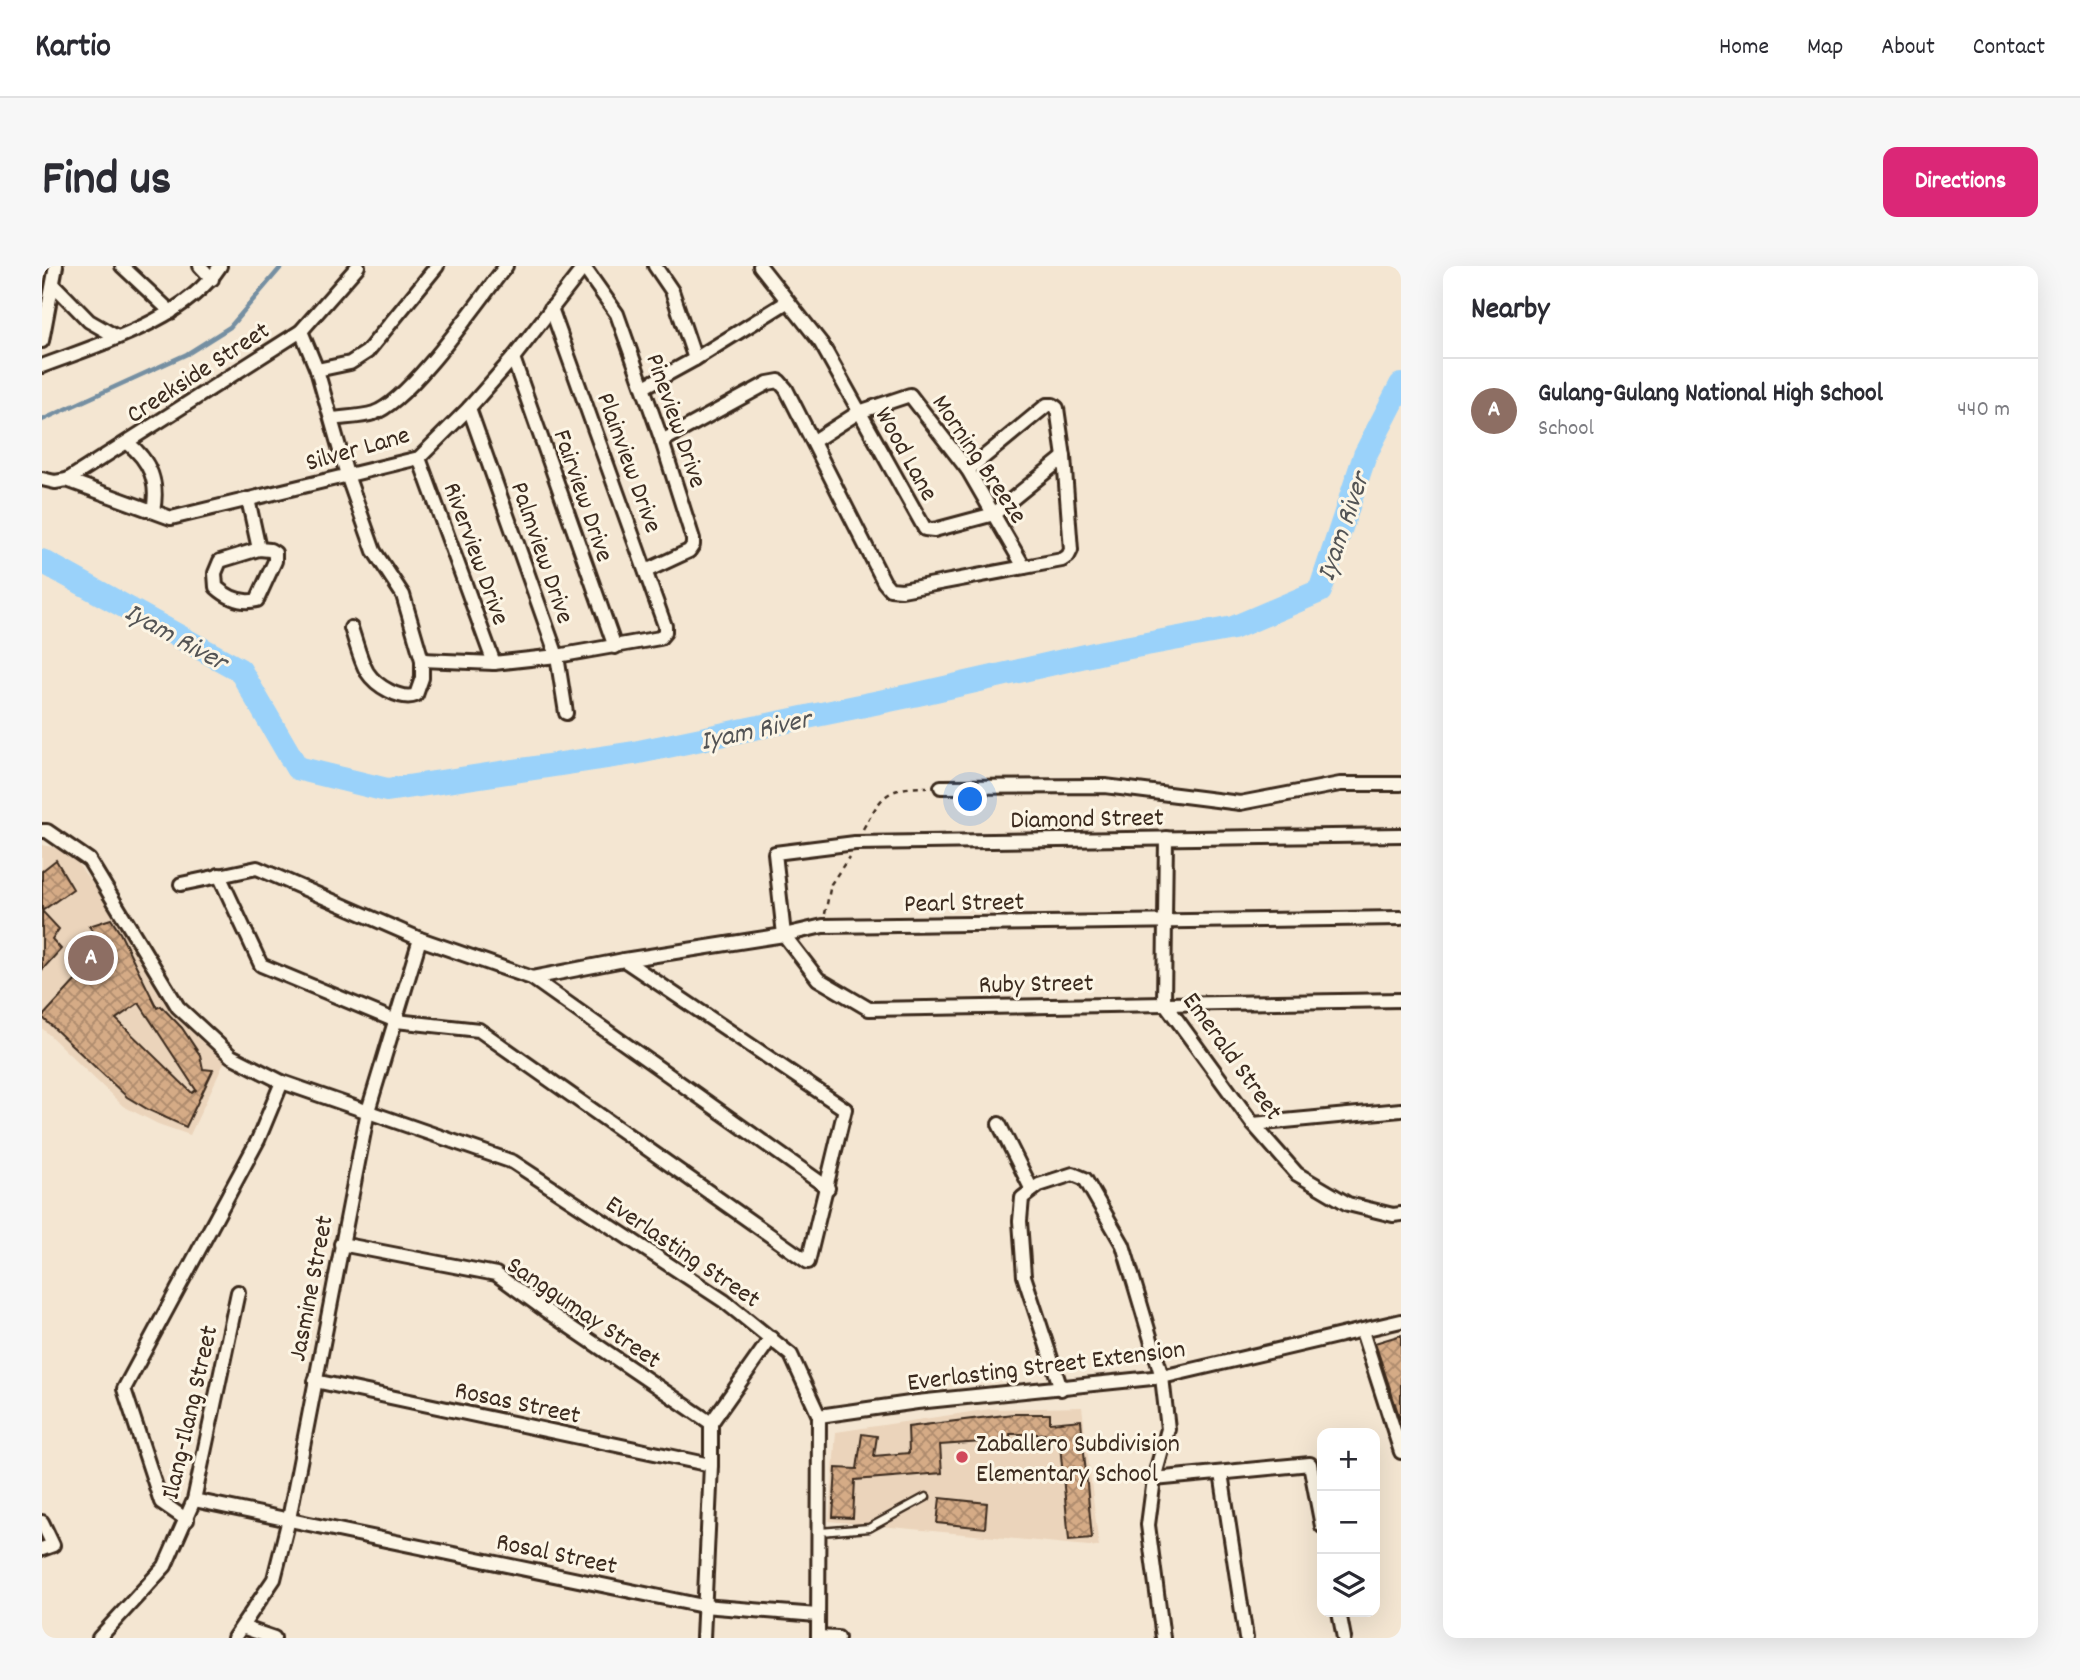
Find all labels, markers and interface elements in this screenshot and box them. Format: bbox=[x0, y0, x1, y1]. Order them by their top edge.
text: Kartio bbox=[35, 25, 111, 72]
text: Home bbox=[1719, 31, 1769, 65]
text: Map bbox=[1807, 31, 1843, 65]
text: About bbox=[1881, 31, 1935, 65]
text: Contact bbox=[1973, 31, 2045, 65]
text: Find us bbox=[42, 147, 171, 217]
button: Directions bbox=[1883, 147, 2038, 217]
text: Nearby bbox=[1471, 290, 1549, 333]
street label: Creekside Street bbox=[120, 313, 278, 434]
street label: Pineview Drive bbox=[634, 349, 715, 493]
text: Gulang-Gulang National High School bbox=[1538, 376, 1883, 413]
street label: Plainview Drive bbox=[585, 388, 670, 538]
street label: Morning Breeze bbox=[921, 388, 1035, 532]
text: A bbox=[1488, 394, 1500, 427]
text: 440 m bbox=[1957, 394, 2010, 427]
street label: Wood Lane bbox=[864, 401, 946, 508]
text: School bbox=[1538, 413, 1594, 446]
street label: Silver Lane bbox=[302, 418, 414, 483]
street label: Fairview Drive bbox=[542, 425, 622, 567]
water label: Iyam River bbox=[1309, 465, 1384, 587]
street label: Palmview Drive bbox=[499, 477, 582, 629]
street label: Riverview Drive bbox=[432, 478, 518, 631]
water label: Iyam River bbox=[116, 595, 236, 686]
water label: Iyam River bbox=[697, 701, 818, 764]
your location bbox=[953, 782, 987, 816]
street label: Diamond Street bbox=[1010, 801, 1164, 840]
street label: Pearl Street bbox=[904, 885, 1025, 924]
pin: A bbox=[68, 932, 114, 984]
street label: Ruby Street bbox=[978, 966, 1094, 1005]
street label: Emerald Street bbox=[1172, 985, 1291, 1129]
street label: Everlasting Street bbox=[597, 1187, 767, 1319]
street label: Jasmine Street bbox=[280, 1212, 345, 1365]
street label: Sanggumay Street bbox=[498, 1248, 668, 1380]
street label: Ilang-Ilang Street bbox=[153, 1322, 230, 1504]
street label: Everlasting Street Extension bbox=[905, 1332, 1187, 1403]
street label: Rosas Street bbox=[451, 1373, 584, 1436]
place label: Zaballero Subdivision Elementary School bbox=[976, 1427, 1180, 1494]
map controls bbox=[1317, 1428, 1380, 1617]
button: + bbox=[1317, 1428, 1380, 1491]
marker: Zaballero Subdivision Elementary School bbox=[954, 1449, 970, 1465]
button: − bbox=[1317, 1491, 1380, 1554]
street label: Rosal Street bbox=[492, 1525, 621, 1586]
button: layers bbox=[1317, 1554, 1380, 1617]

